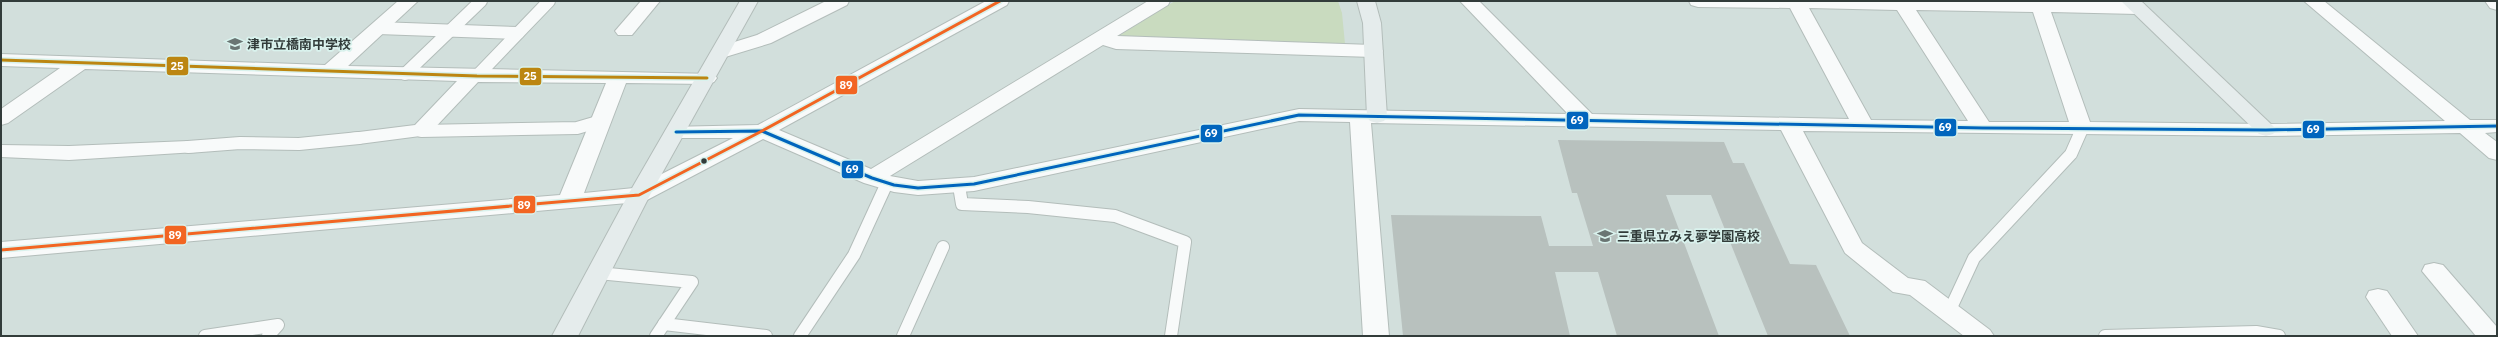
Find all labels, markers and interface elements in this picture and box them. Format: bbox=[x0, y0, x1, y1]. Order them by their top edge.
school or university icon: 津市立橋南中学校 bbox=[226, 35, 244, 53]
place label: 津市立橋南中学校 bbox=[247, 36, 351, 53]
line badge: 25 bbox=[166, 56, 189, 76]
text: 25 bbox=[170, 59, 184, 73]
line badge: 25 bbox=[519, 67, 542, 86]
text: 25 bbox=[523, 69, 537, 83]
line badge: 89 bbox=[835, 75, 858, 95]
text: 89 bbox=[839, 78, 853, 92]
line badge: 69 bbox=[1566, 111, 1589, 130]
text: 69 bbox=[1570, 113, 1584, 127]
line badge: 69 bbox=[1934, 118, 1957, 137]
text: 69 bbox=[1938, 120, 1952, 134]
line badge: 69 bbox=[2302, 120, 2325, 139]
text: 69 bbox=[2306, 122, 2320, 136]
line badge: 69 bbox=[1200, 124, 1223, 143]
text: 69 bbox=[1204, 126, 1218, 140]
unlabelled marker bbox=[699, 156, 709, 166]
line badge: 69 bbox=[841, 160, 864, 179]
text: 69 bbox=[845, 162, 859, 176]
line badge: 89 bbox=[513, 195, 536, 214]
text: 89 bbox=[517, 198, 531, 212]
line badge: 89 bbox=[164, 225, 187, 245]
school or university icon: 三重県立みえ夢学園高校 bbox=[1596, 227, 1614, 245]
text: 89 bbox=[168, 228, 182, 242]
place label: 三重県立みえ夢学園高校 bbox=[1617, 228, 1760, 245]

